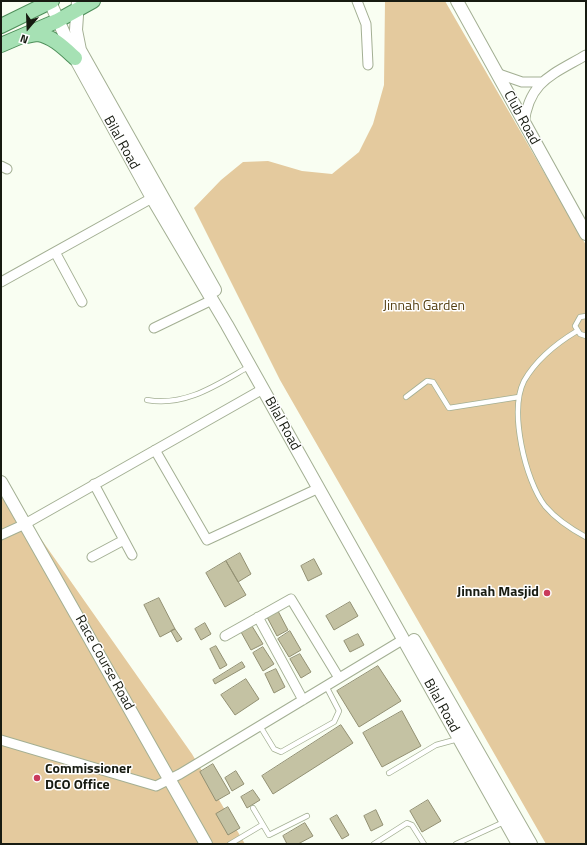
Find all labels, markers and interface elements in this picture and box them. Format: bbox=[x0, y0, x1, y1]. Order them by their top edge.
north arrow bbox=[8, 8, 48, 48]
text: N bbox=[18, 31, 30, 48]
street label: Club Road bbox=[499, 88, 543, 148]
street label: Bilal Road bbox=[99, 113, 143, 173]
park label: Jinnah Garden bbox=[383, 299, 465, 315]
street label: Bilal Road bbox=[260, 394, 304, 454]
place label: Jinnah Masjid bbox=[457, 585, 539, 601]
marker: Jinnah Masjid bbox=[542, 588, 552, 598]
street label: Race Course Road bbox=[71, 613, 137, 713]
street label: Bilal Road bbox=[419, 676, 463, 736]
place label: Commissioner DCO Office bbox=[45, 762, 131, 794]
marker: Commissioner DCO Office bbox=[32, 773, 42, 783]

